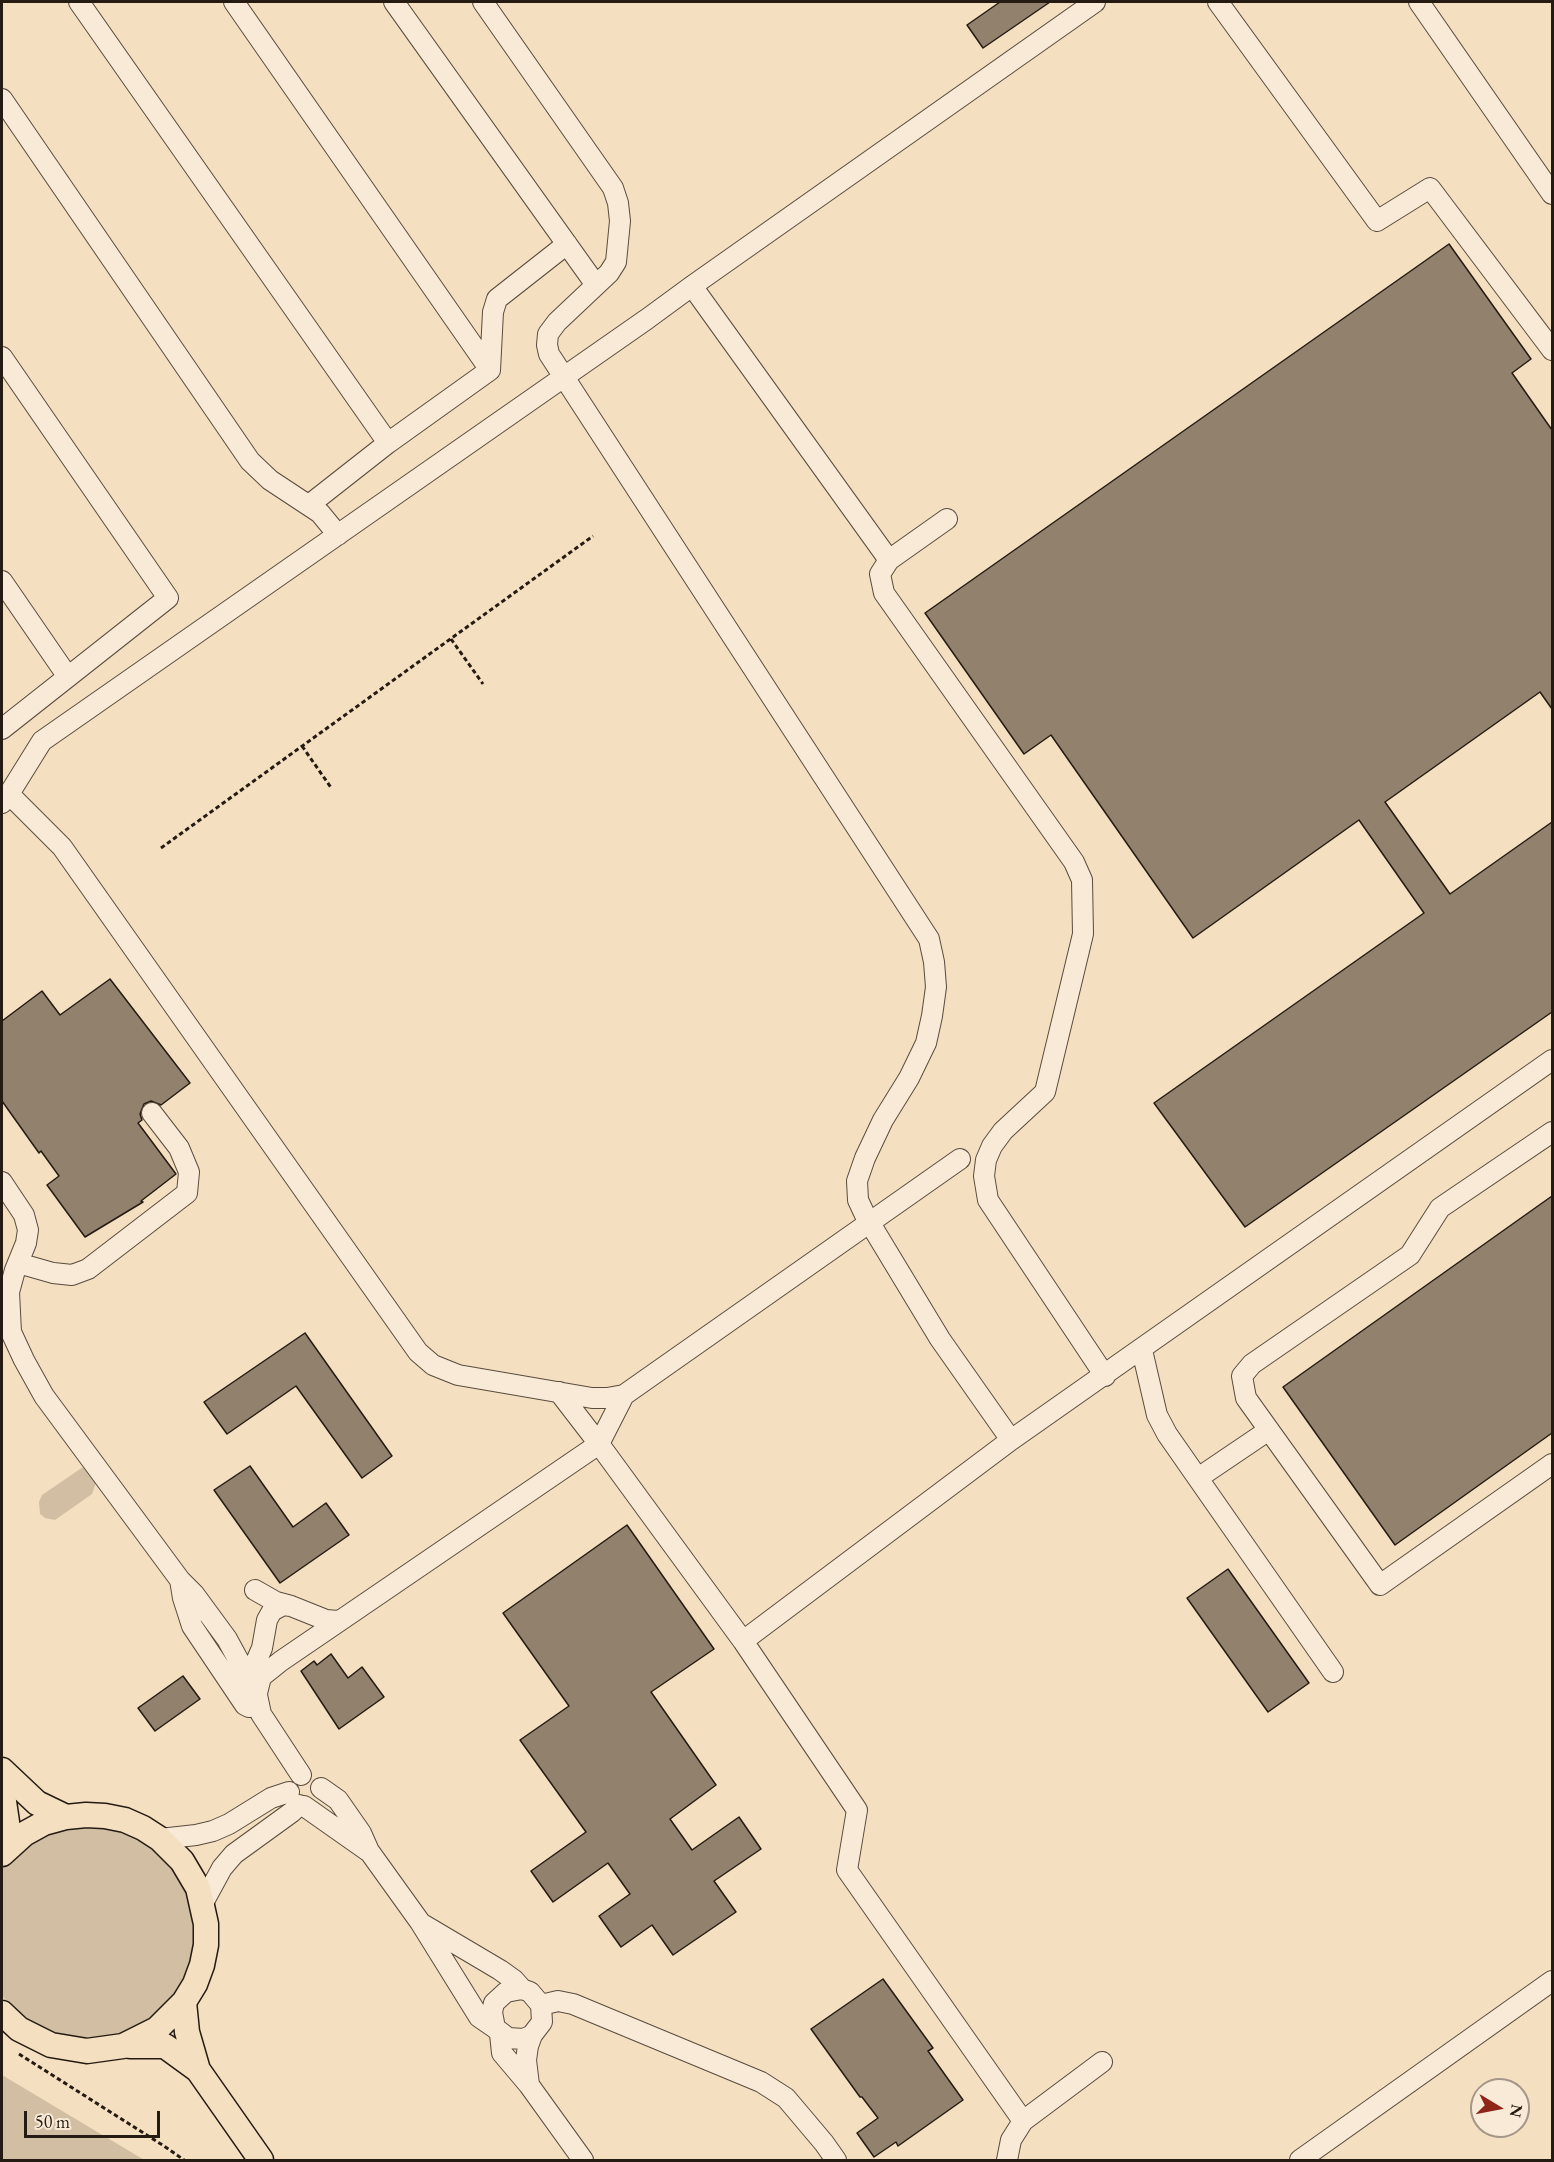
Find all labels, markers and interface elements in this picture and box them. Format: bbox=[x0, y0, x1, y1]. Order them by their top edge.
north arrow bbox=[1470, 2078, 1530, 2138]
scale bar bbox=[27, 2099, 164, 2137]
text: N bbox=[1505, 2103, 1528, 2119]
text: 50 m bbox=[35, 2110, 70, 2133]

